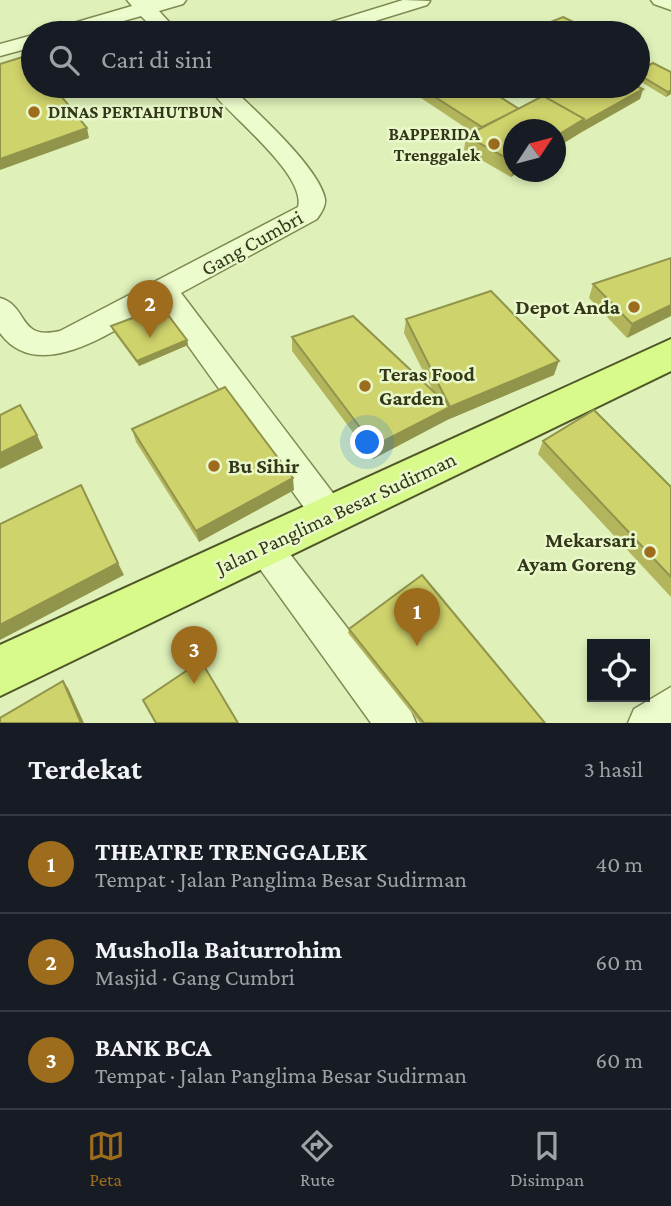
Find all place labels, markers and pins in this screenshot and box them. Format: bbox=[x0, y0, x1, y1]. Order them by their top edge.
place label: DINAS PERTAHUTBUN bbox=[48, 102, 223, 122]
marker: DINAS PERTAHUTBUN bbox=[26, 104, 42, 120]
place label: BAPPERIDA Trenggalek bbox=[389, 124, 480, 165]
marker: BAPPERIDA Trenggalek bbox=[486, 136, 502, 152]
pin: 2 bbox=[127, 280, 173, 338]
place label: Depot Anda bbox=[515, 295, 621, 319]
marker: Depot Anda bbox=[626, 299, 642, 315]
place label: Teras Food Garden bbox=[379, 362, 476, 410]
marker: Teras Food Garden bbox=[357, 378, 373, 394]
place label: Bu Sihir bbox=[228, 454, 300, 478]
marker: Bu Sihir bbox=[206, 458, 222, 474]
place label: Mekarsari Ayam Goreng bbox=[516, 528, 636, 576]
marker: Mekarsari Ayam Goreng bbox=[642, 544, 658, 560]
pin: 1 bbox=[394, 588, 440, 646]
pin: 3 bbox=[171, 626, 217, 684]

